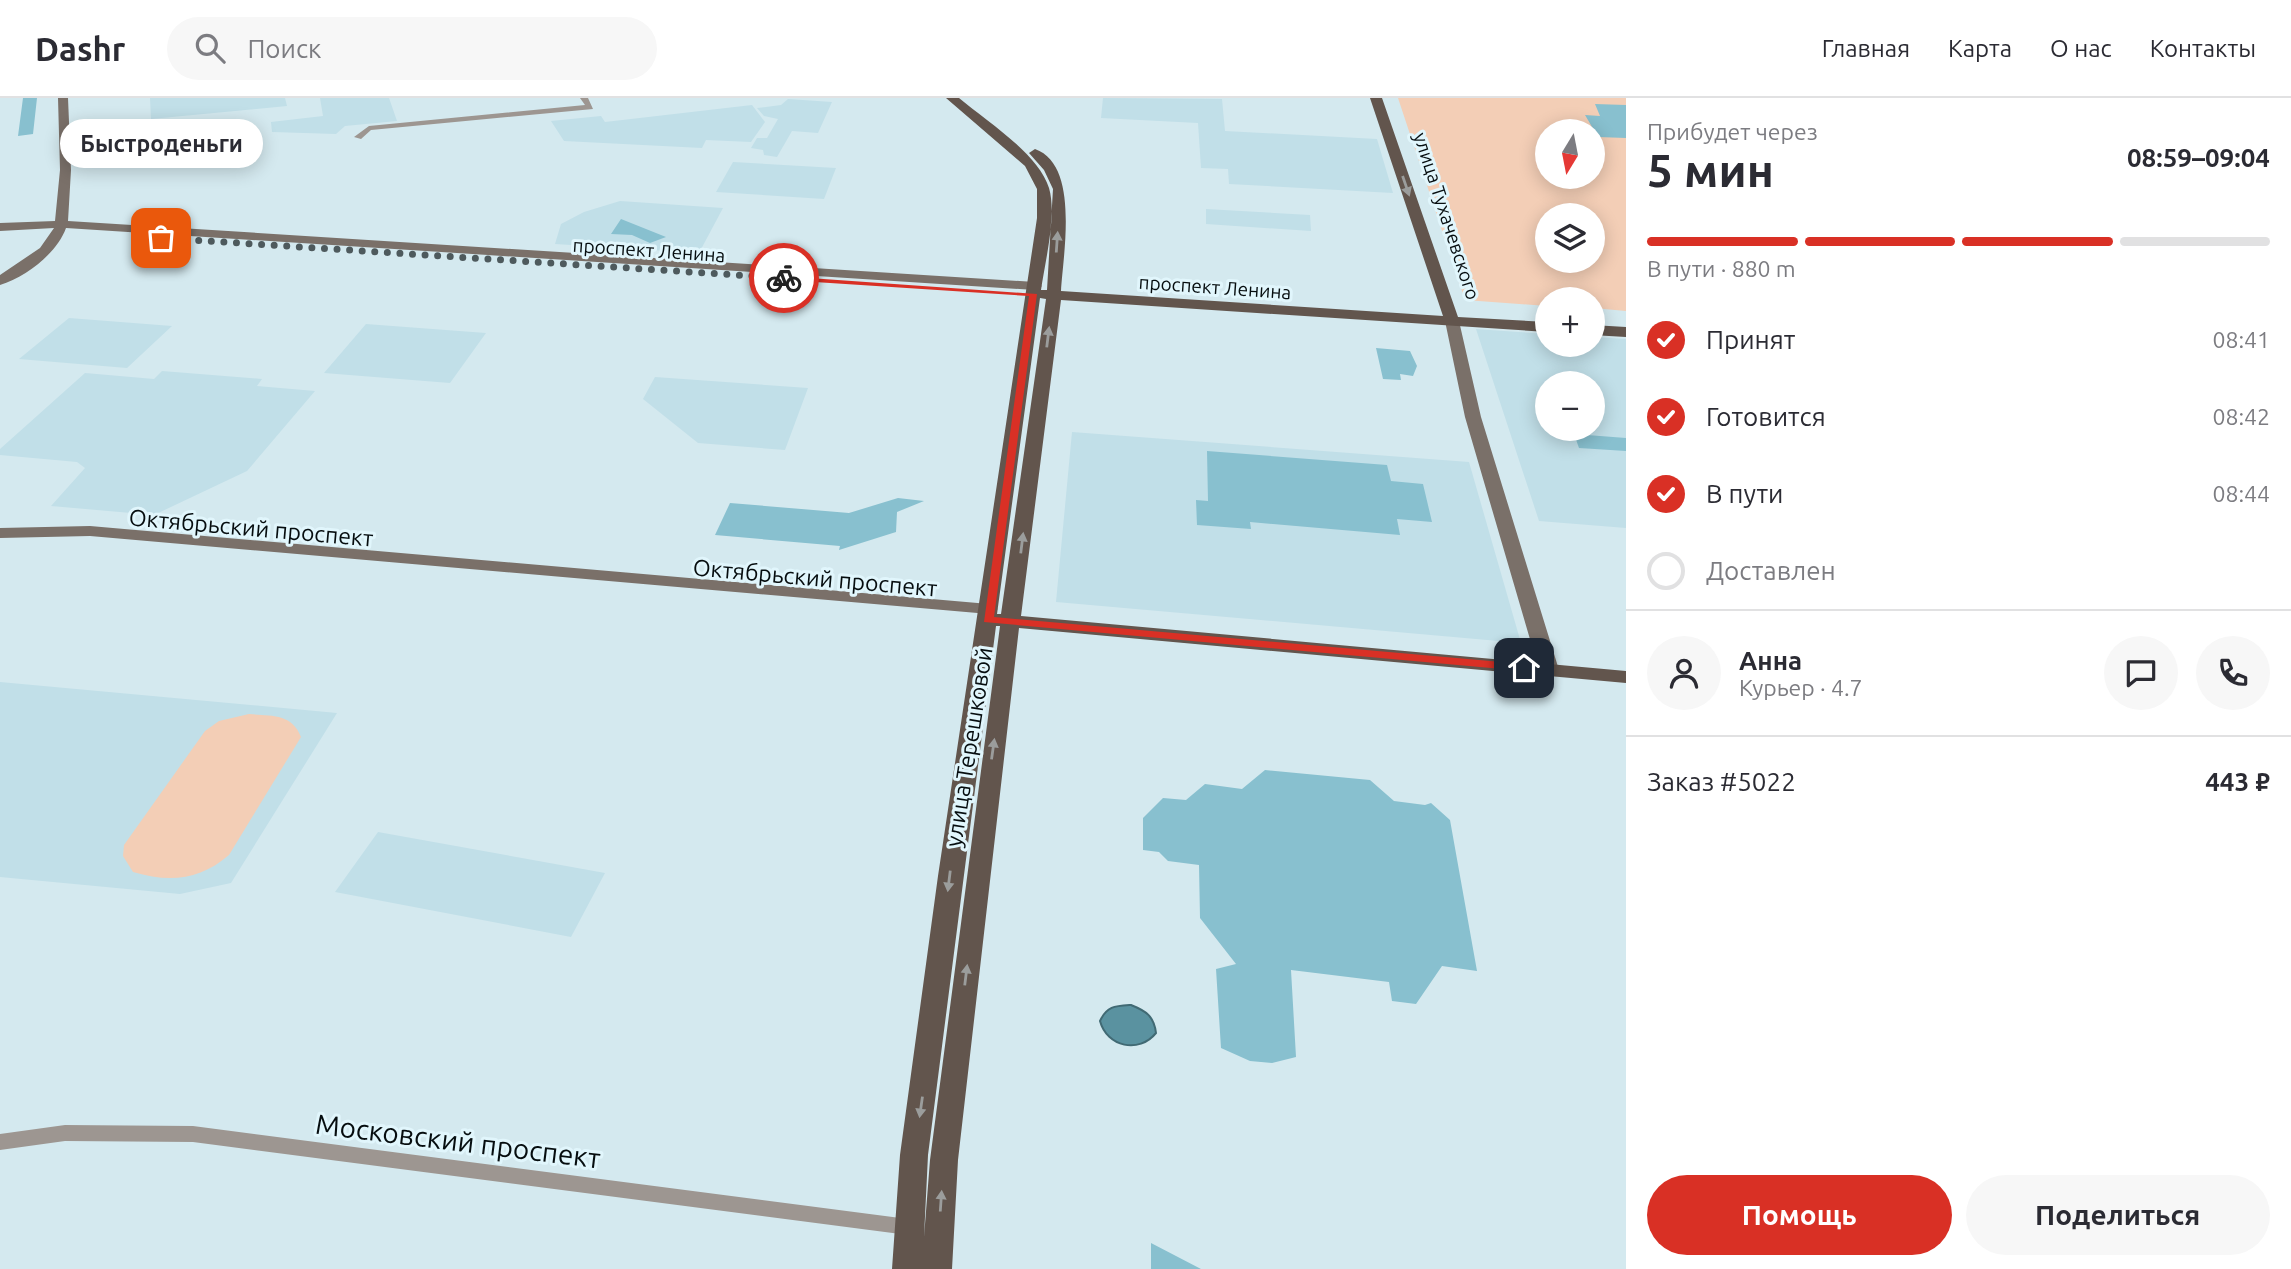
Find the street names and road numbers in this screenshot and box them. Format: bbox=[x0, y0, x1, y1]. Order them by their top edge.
street label: улица Тухачевского bbox=[1410, 130, 1484, 302]
street label: проспект Ленина bbox=[572, 234, 726, 266]
street label: проспект Ленина bbox=[1138, 271, 1292, 303]
street label: Октябрьский проспект bbox=[128, 504, 374, 551]
street label: Октябрьский проспект bbox=[692, 554, 938, 601]
street label: улица Терешковой bbox=[940, 645, 997, 849]
street label: Московский проспект bbox=[314, 1108, 603, 1173]

